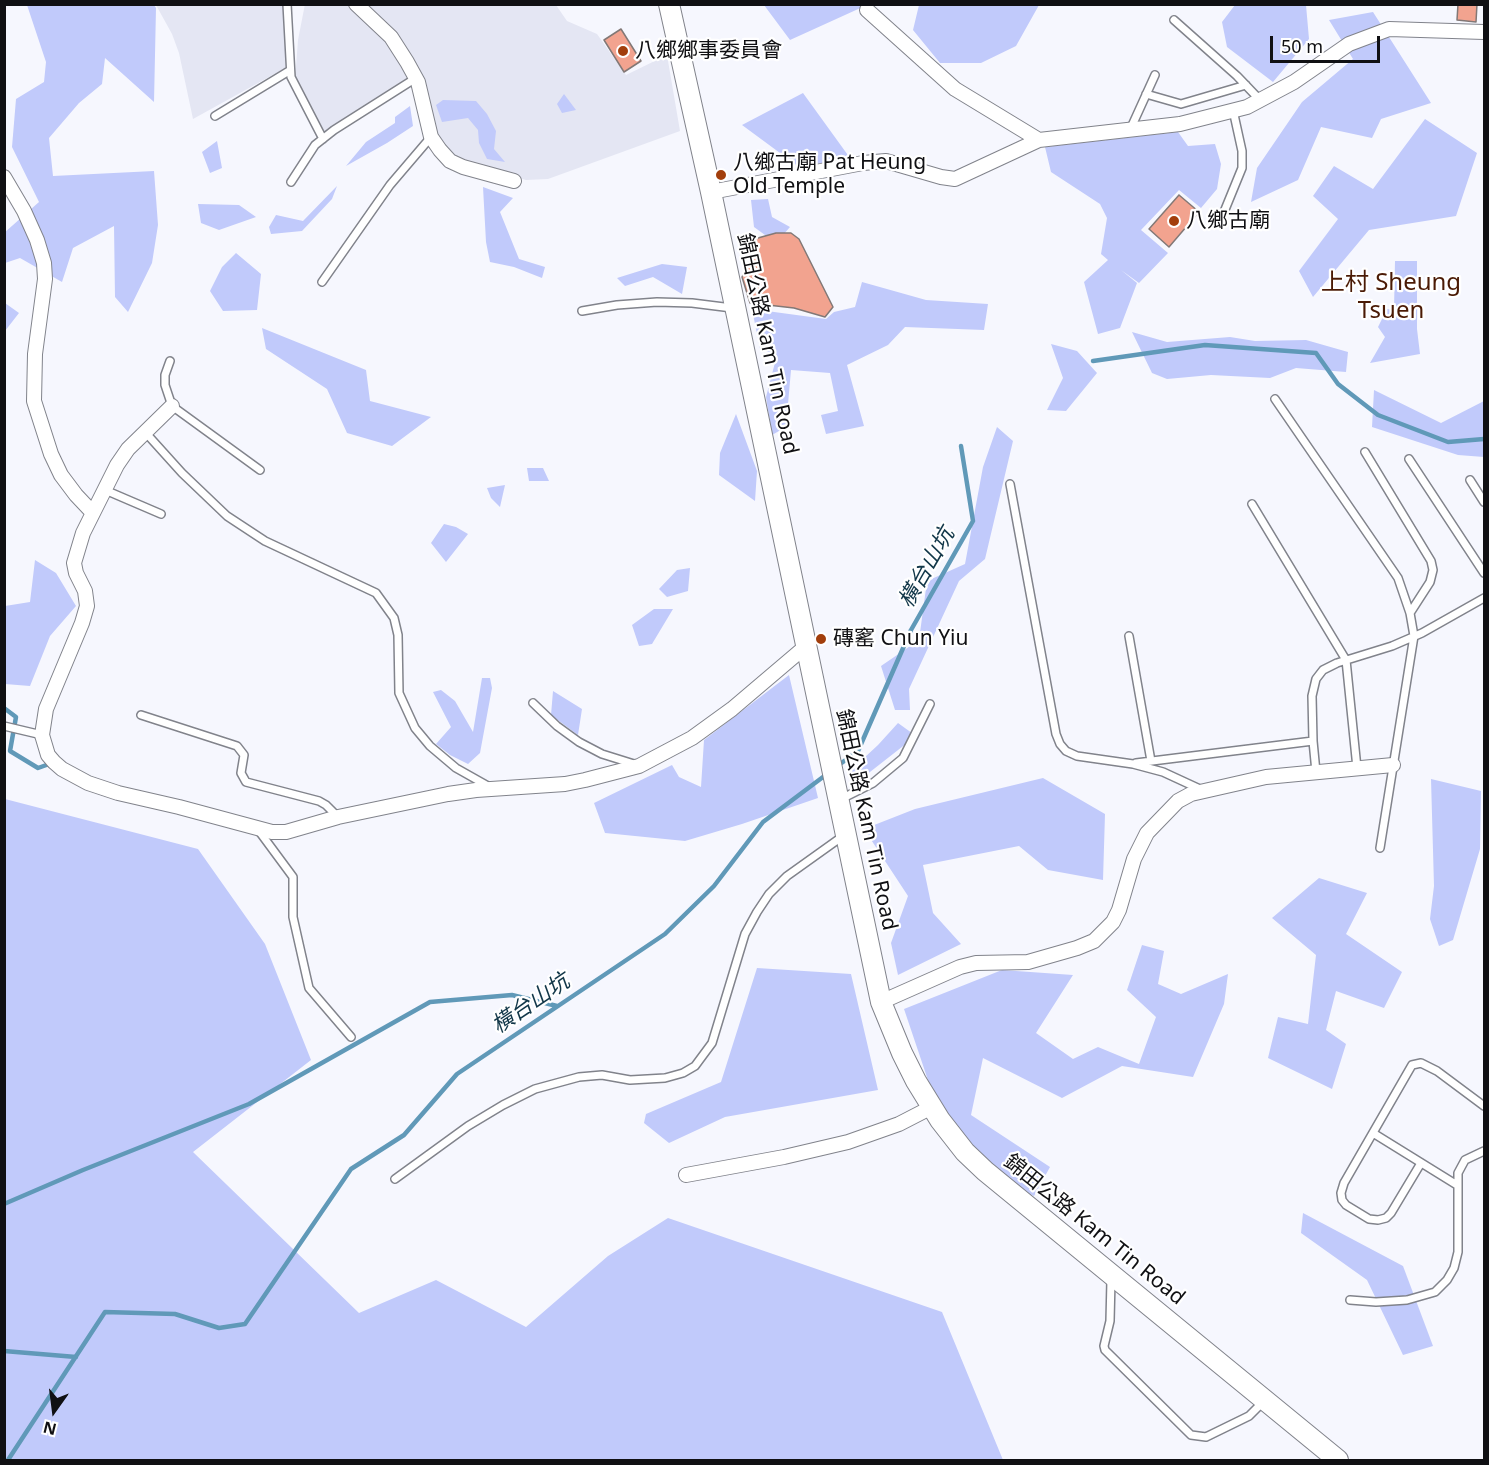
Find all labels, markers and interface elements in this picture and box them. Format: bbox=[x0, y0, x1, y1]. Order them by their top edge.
scale bar bbox=[1273, 24, 1382, 62]
text: 50 m bbox=[1281, 34, 1323, 58]
place label: 八鄉鄉事委員會 bbox=[635, 38, 782, 64]
marker: 八鄉鄉事委員會 bbox=[616, 44, 630, 58]
place label: 八鄉古廟 Pat Heung Old Temple bbox=[733, 150, 926, 200]
marker: 八鄉古廟 Pat Heung Old Temple bbox=[714, 168, 728, 182]
place label: 八鄉古廟 bbox=[1186, 208, 1270, 234]
marker: 八鄉古廟 bbox=[1167, 214, 1181, 228]
street label: 錦田公路 Kam Tin Road bbox=[731, 231, 803, 457]
district label: 上村 Sheung Tsuen bbox=[1321, 269, 1461, 325]
water label: 橫台山坑 bbox=[894, 523, 960, 613]
place label: 磚窰 Chun Yiu bbox=[833, 626, 968, 652]
marker: 磚窰 Chun Yiu bbox=[814, 632, 828, 646]
street label: 錦田公路 Kam Tin Road bbox=[830, 707, 902, 933]
water label: 橫台山坑 bbox=[487, 968, 575, 1040]
street label: 錦田公路 Kam Tin Road bbox=[999, 1149, 1189, 1311]
north arrow bbox=[24, 1381, 84, 1441]
text: N bbox=[41, 1416, 59, 1441]

